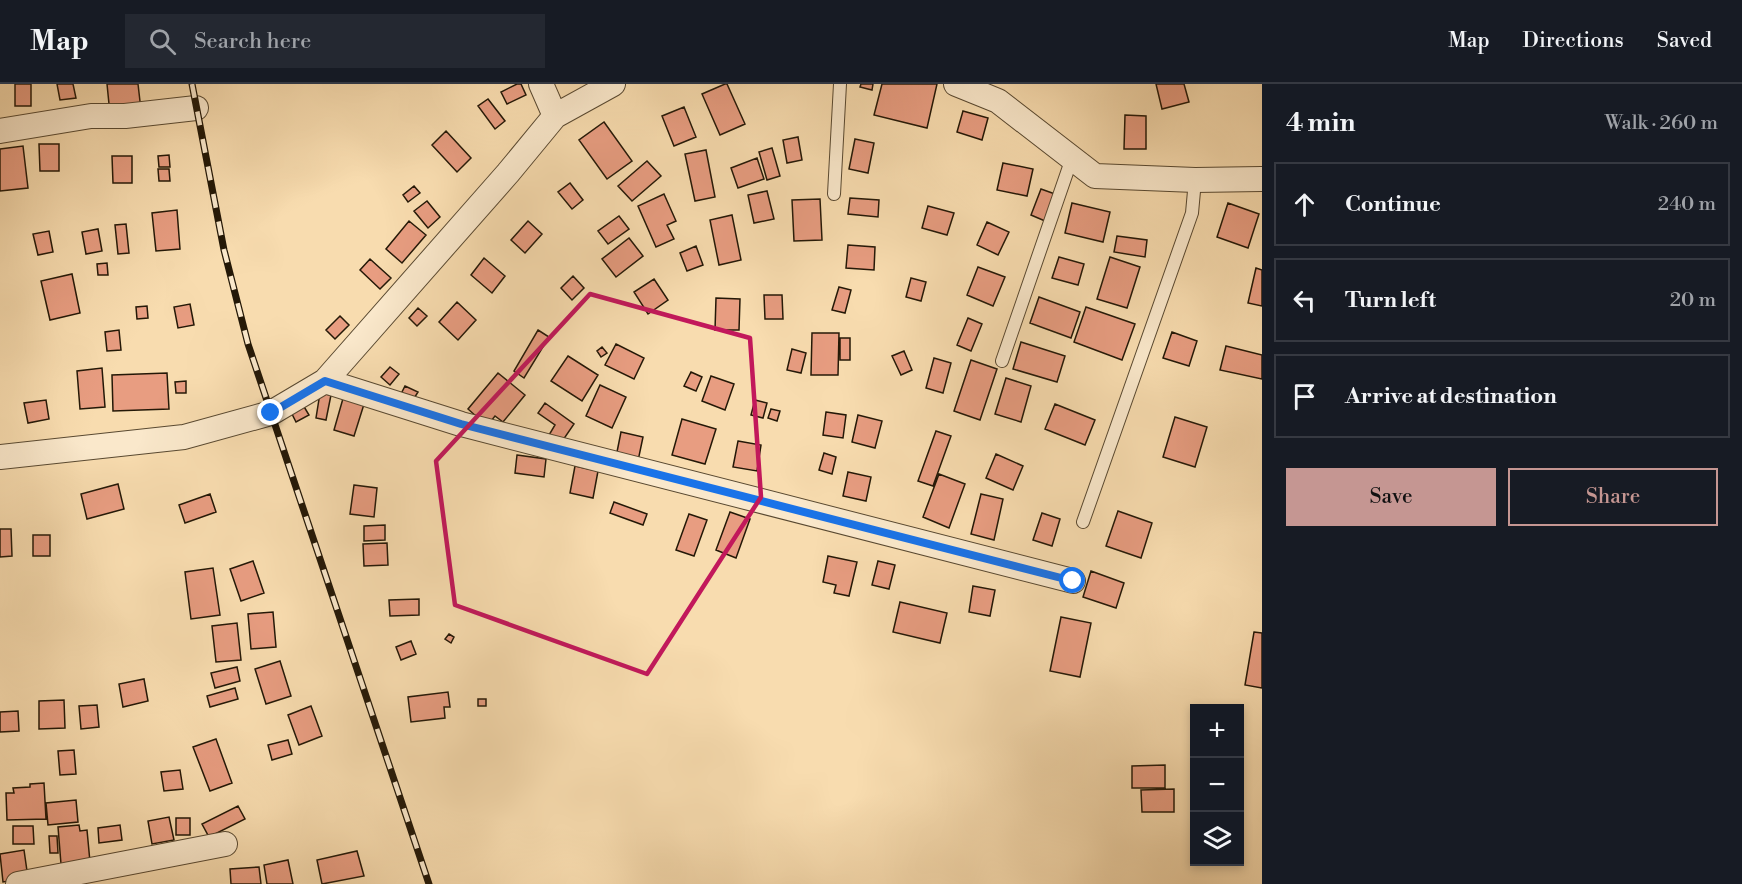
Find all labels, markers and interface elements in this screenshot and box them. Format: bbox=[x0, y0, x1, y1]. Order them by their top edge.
search box bbox=[125, 14, 545, 68]
text: Map bbox=[30, 24, 89, 59]
icon: search bbox=[146, 25, 179, 58]
text: Search here bbox=[194, 28, 311, 55]
text: Map bbox=[1448, 28, 1490, 54]
text: Directions bbox=[1523, 28, 1624, 54]
text: Saved bbox=[1657, 28, 1712, 54]
text: 4 min bbox=[1286, 107, 1356, 139]
text: Walk · 260 m bbox=[1605, 111, 1718, 136]
icon: ahead bbox=[1288, 188, 1321, 221]
text: Continue bbox=[1345, 191, 1441, 218]
text: 240 m bbox=[1658, 192, 1716, 217]
icon: left bbox=[1288, 284, 1321, 317]
text: Turn left bbox=[1345, 287, 1436, 314]
text: 20 m bbox=[1670, 288, 1716, 313]
icon: arrive bbox=[1288, 380, 1321, 413]
text: Arrive at destination bbox=[1345, 383, 1557, 410]
route end bbox=[257, 399, 283, 425]
button: Save bbox=[1286, 468, 1496, 526]
button: Share bbox=[1508, 468, 1718, 526]
route start bbox=[1059, 567, 1085, 593]
map controls bbox=[1190, 704, 1244, 866]
button: + bbox=[1190, 704, 1244, 758]
button: − bbox=[1190, 758, 1244, 812]
button: layers bbox=[1190, 812, 1244, 866]

